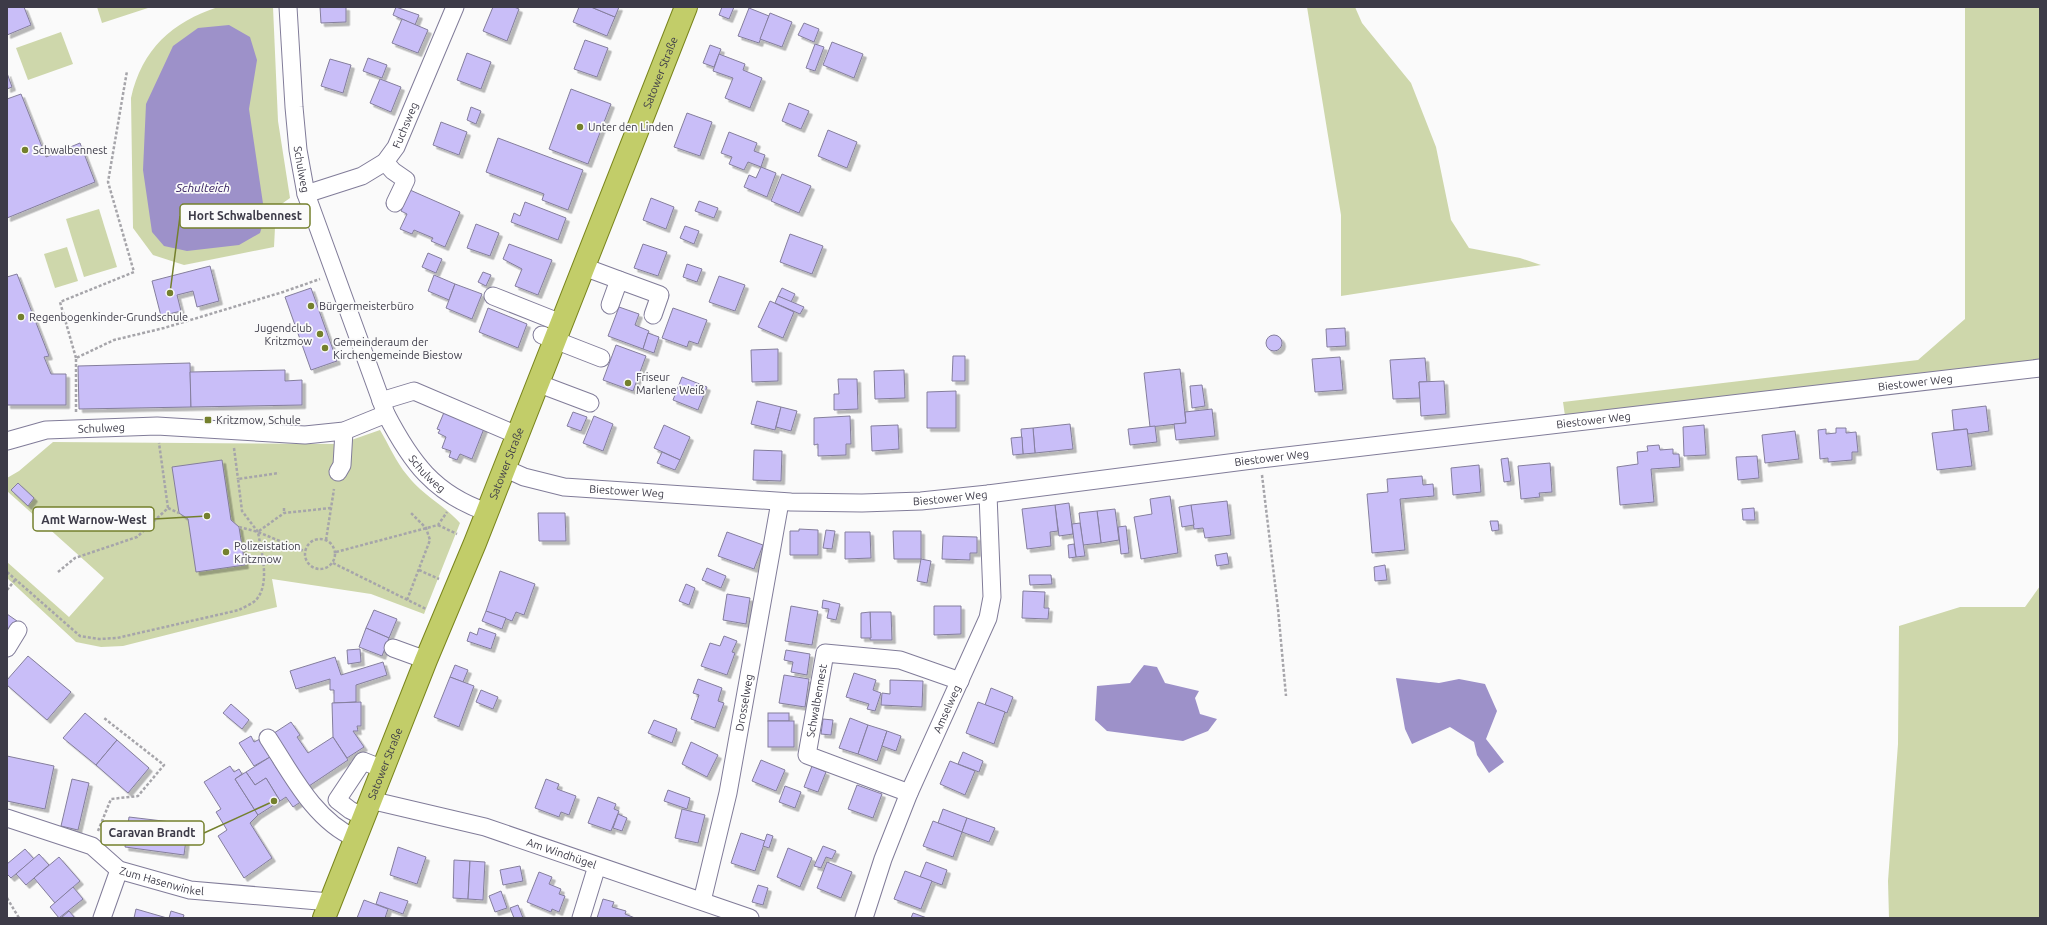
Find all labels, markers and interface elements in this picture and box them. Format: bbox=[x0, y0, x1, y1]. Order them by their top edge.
street label: Satower Straße bbox=[641, 35, 680, 110]
street label: Fuchsweg bbox=[390, 100, 420, 150]
place label: Unter den Linden bbox=[588, 121, 674, 133]
marker: Unter den Linden bbox=[575, 122, 585, 132]
place label: Schwalbennest bbox=[33, 144, 108, 156]
marker: Schwalbennest bbox=[20, 145, 30, 155]
street label: Schulweg bbox=[292, 145, 312, 194]
water label: Schulteich bbox=[175, 181, 230, 194]
callout: Hort Schwalbennest bbox=[180, 204, 310, 228]
text: Hort Schwalbennest bbox=[188, 209, 302, 222]
place label: Bürgermeisterbüro bbox=[319, 300, 414, 312]
marker: Bürgermeisterbüro bbox=[306, 301, 316, 311]
place label: Regenbogenkinder-Grundschule bbox=[29, 311, 188, 323]
marker: Regenbogenkinder-Grundschule bbox=[16, 312, 26, 322]
place label: Jugendclub Kritzmow bbox=[254, 322, 312, 347]
marker: Jugendclub Kritzmow bbox=[315, 329, 325, 339]
place label: Gemeinderaum der Kirchengemeinde Biestow bbox=[333, 336, 463, 361]
marker: Gemeinderaum der Kirchengemeinde Biestow bbox=[320, 343, 330, 353]
place label: Friseur Marlene Weiß bbox=[636, 371, 705, 396]
street label: Biestower Weg bbox=[1877, 372, 1953, 393]
marker: Friseur Marlene Weiß bbox=[623, 378, 633, 388]
street label: Biestower Weg bbox=[1555, 410, 1631, 430]
place label: Kritzmow, Schule bbox=[216, 414, 301, 426]
marker: Kritzmow, Schule bbox=[203, 415, 213, 425]
street label: Schulweg bbox=[78, 421, 125, 435]
street label: Satower Straße bbox=[487, 426, 526, 501]
street label: Biestower Weg bbox=[1234, 447, 1310, 468]
street label: Schulweg bbox=[406, 453, 448, 495]
street label: Biestower Weg bbox=[589, 483, 665, 500]
street label: Biestower Weg bbox=[913, 488, 988, 507]
callout: Amt Warnow-West bbox=[33, 507, 154, 531]
text: Amt Warnow-West bbox=[41, 513, 147, 526]
place label: Polizeistation Kritzmow bbox=[234, 540, 301, 565]
marker: Polizeistation Kritzmow bbox=[221, 547, 231, 557]
street label: Schwalbennest bbox=[804, 662, 829, 738]
street label: Drosselweg bbox=[733, 673, 755, 732]
street label: Amselweg bbox=[931, 683, 963, 735]
street label: Satower Straße bbox=[365, 726, 405, 801]
callout: Caravan Brandt bbox=[101, 821, 204, 845]
text: Caravan Brandt bbox=[109, 826, 195, 839]
street label: Am Windhügel bbox=[525, 836, 598, 871]
street label: Zum Hasenwinkel bbox=[118, 864, 205, 897]

